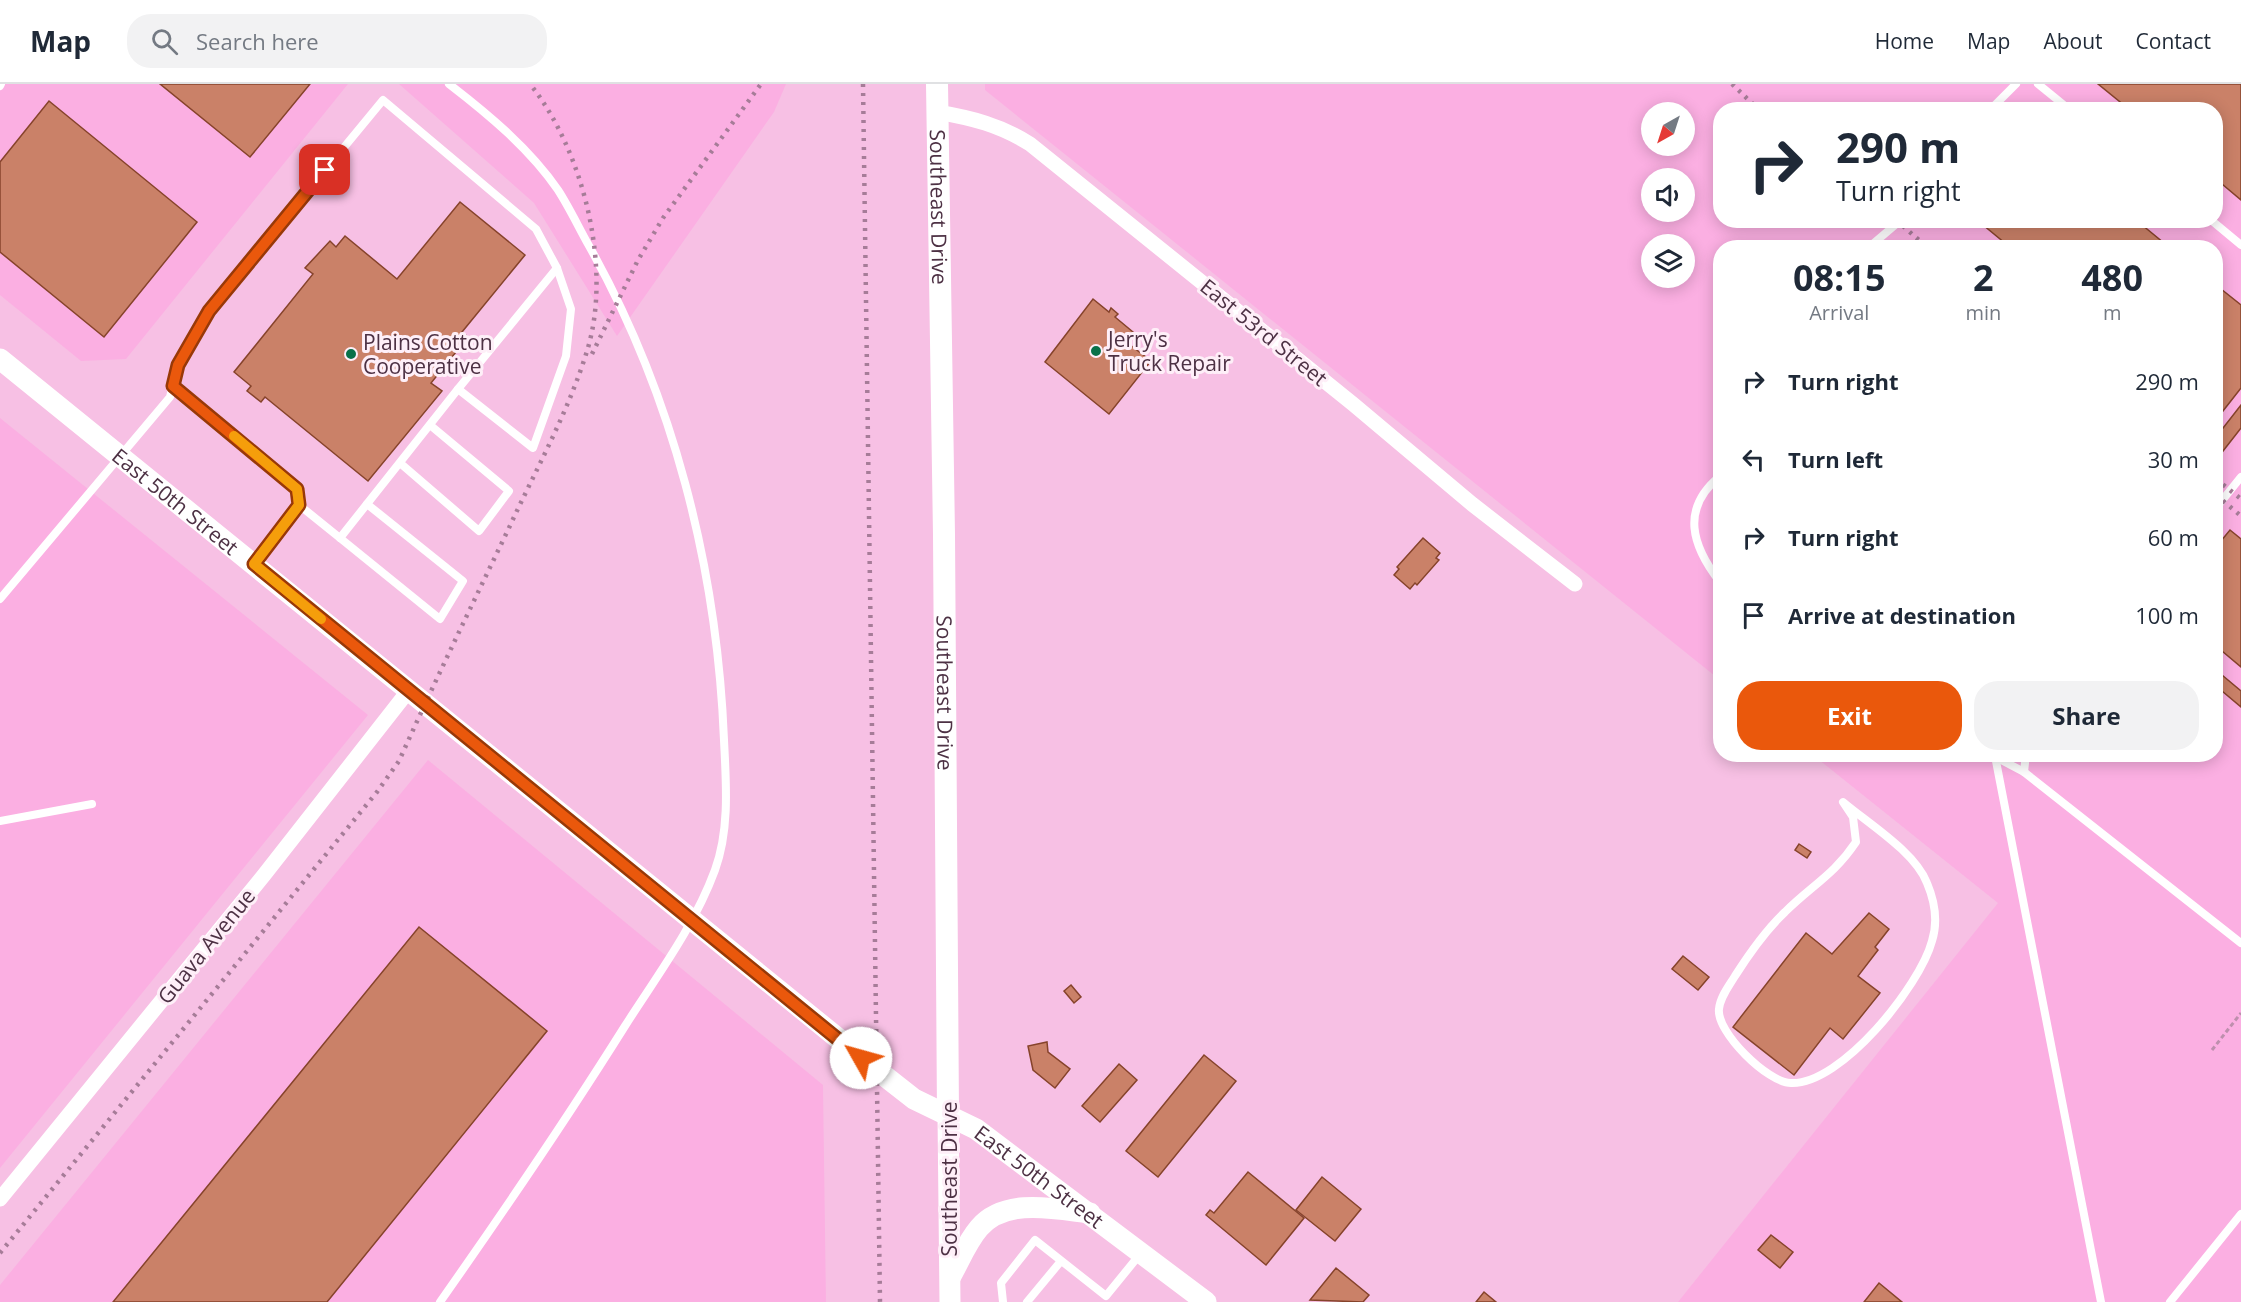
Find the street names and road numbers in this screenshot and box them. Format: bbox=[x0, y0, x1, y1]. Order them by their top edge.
street label: Southeast Drive bbox=[924, 129, 954, 285]
street label: East 53rd Street bbox=[1195, 272, 1333, 392]
street label: East 50th Street bbox=[107, 442, 245, 561]
street label: Southeast Drive bbox=[931, 615, 960, 771]
street label: Guava Avenue bbox=[151, 883, 261, 1009]
street label: Southeast Drive bbox=[935, 1101, 963, 1257]
street label: East 50th Street bbox=[969, 1119, 1110, 1234]

